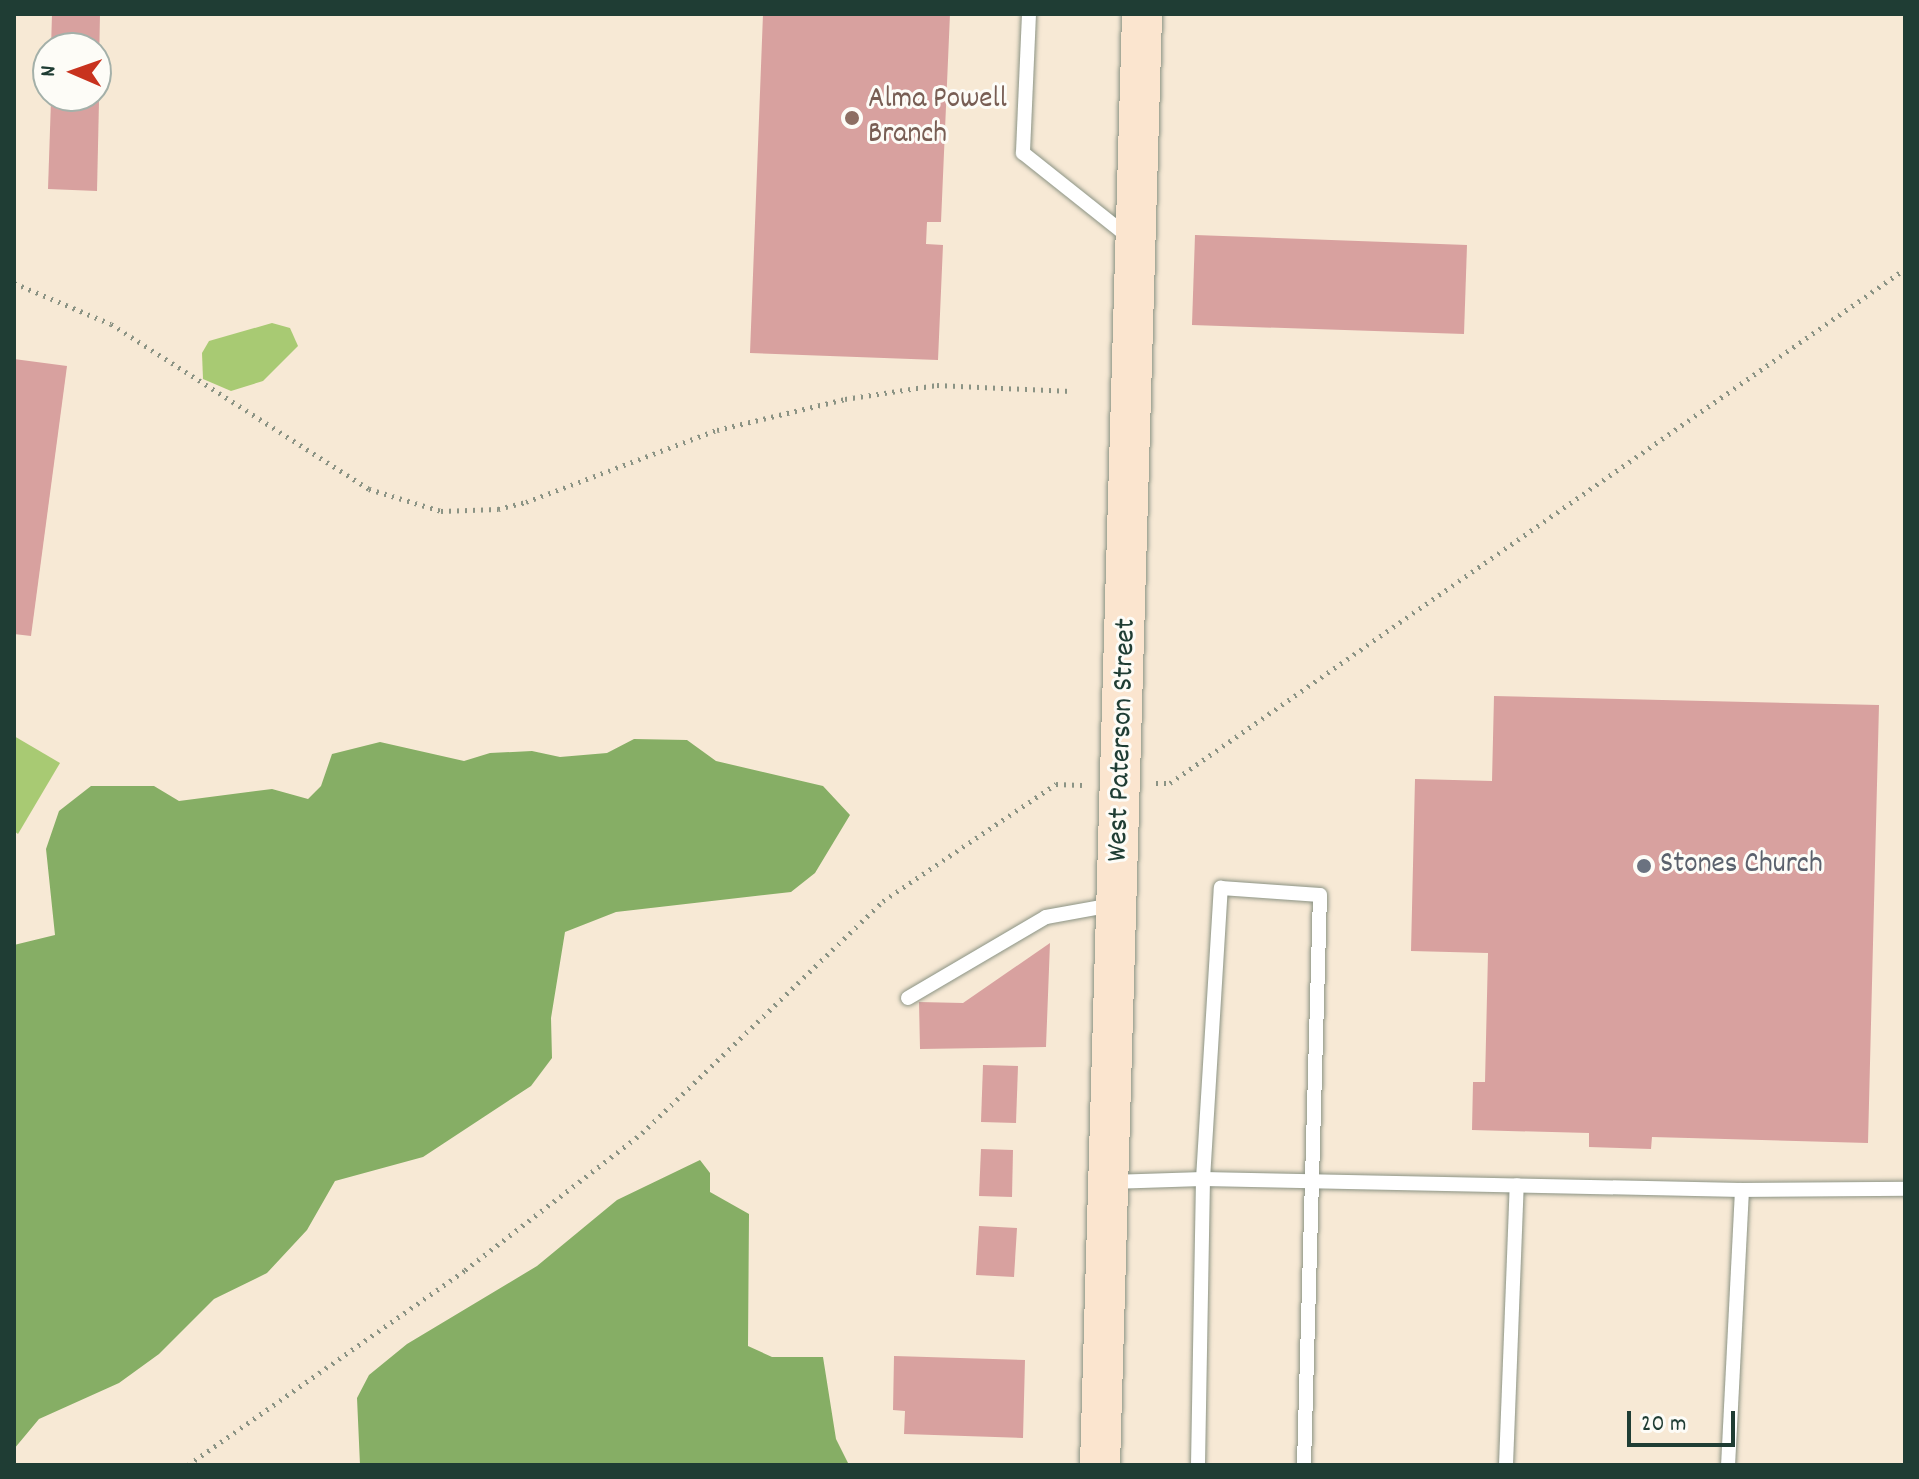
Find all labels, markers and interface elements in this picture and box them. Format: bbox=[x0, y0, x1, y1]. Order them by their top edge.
north arrow bbox=[32, 32, 112, 112]
text: N bbox=[34, 65, 65, 77]
place label: Alma Powell Branch bbox=[868, 83, 1007, 154]
marker: Alma Powell Branch bbox=[843, 109, 861, 127]
street label: West Paterson Street bbox=[1102, 618, 1146, 862]
place label: Stones Church bbox=[1660, 848, 1823, 884]
marker: Stones Church bbox=[1635, 857, 1653, 875]
scale bar bbox=[1631, 1395, 1739, 1445]
text: 20 m bbox=[1641, 1408, 1687, 1442]

